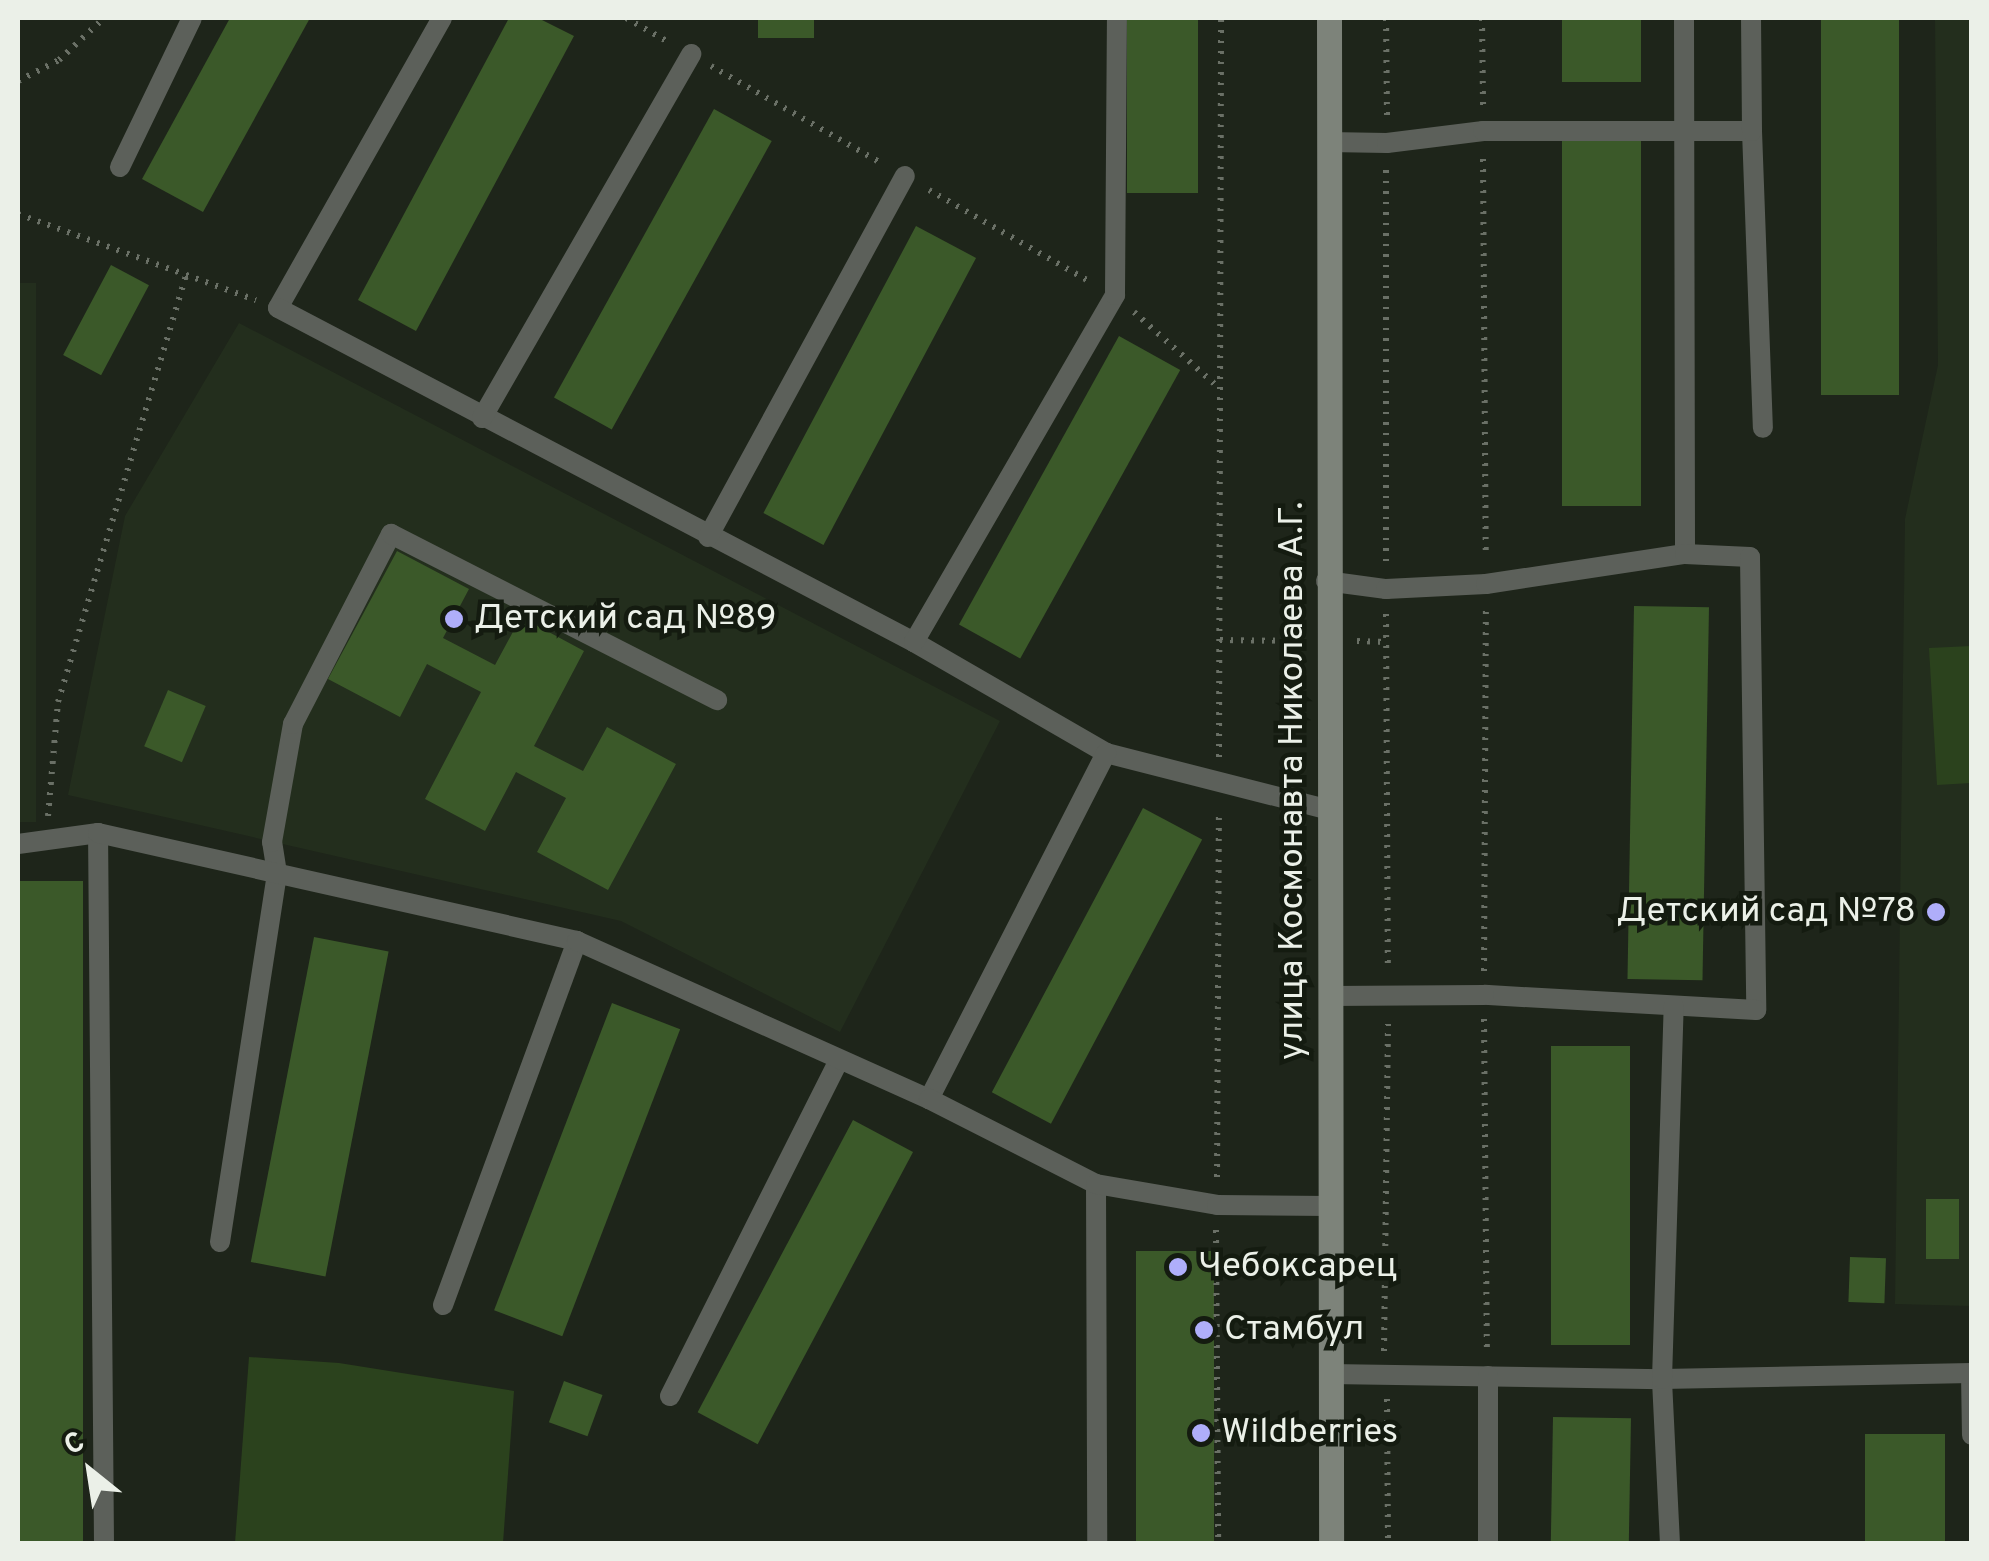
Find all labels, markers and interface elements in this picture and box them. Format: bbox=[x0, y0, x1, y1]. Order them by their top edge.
street label: улица Космонавта Николаева А.Г. bbox=[1272, 501, 1314, 1061]
place label: Детский сад №89 bbox=[474, 598, 777, 640]
marker: Детский сад №89 bbox=[443, 608, 465, 630]
place label: Детский сад №78 bbox=[1616, 891, 1916, 933]
marker: Детский сад №78 bbox=[1925, 901, 1947, 923]
place label: Чебоксарец bbox=[1198, 1246, 1398, 1288]
marker: Чебоксарец bbox=[1167, 1256, 1189, 1278]
place label: Стамбул bbox=[1224, 1309, 1364, 1351]
marker: Стамбул bbox=[1193, 1319, 1215, 1341]
place label: Wildberries bbox=[1221, 1412, 1398, 1454]
north arrow bbox=[40, 1421, 140, 1521]
marker: Wildberries bbox=[1190, 1422, 1212, 1444]
text: С bbox=[58, 1425, 92, 1465]

